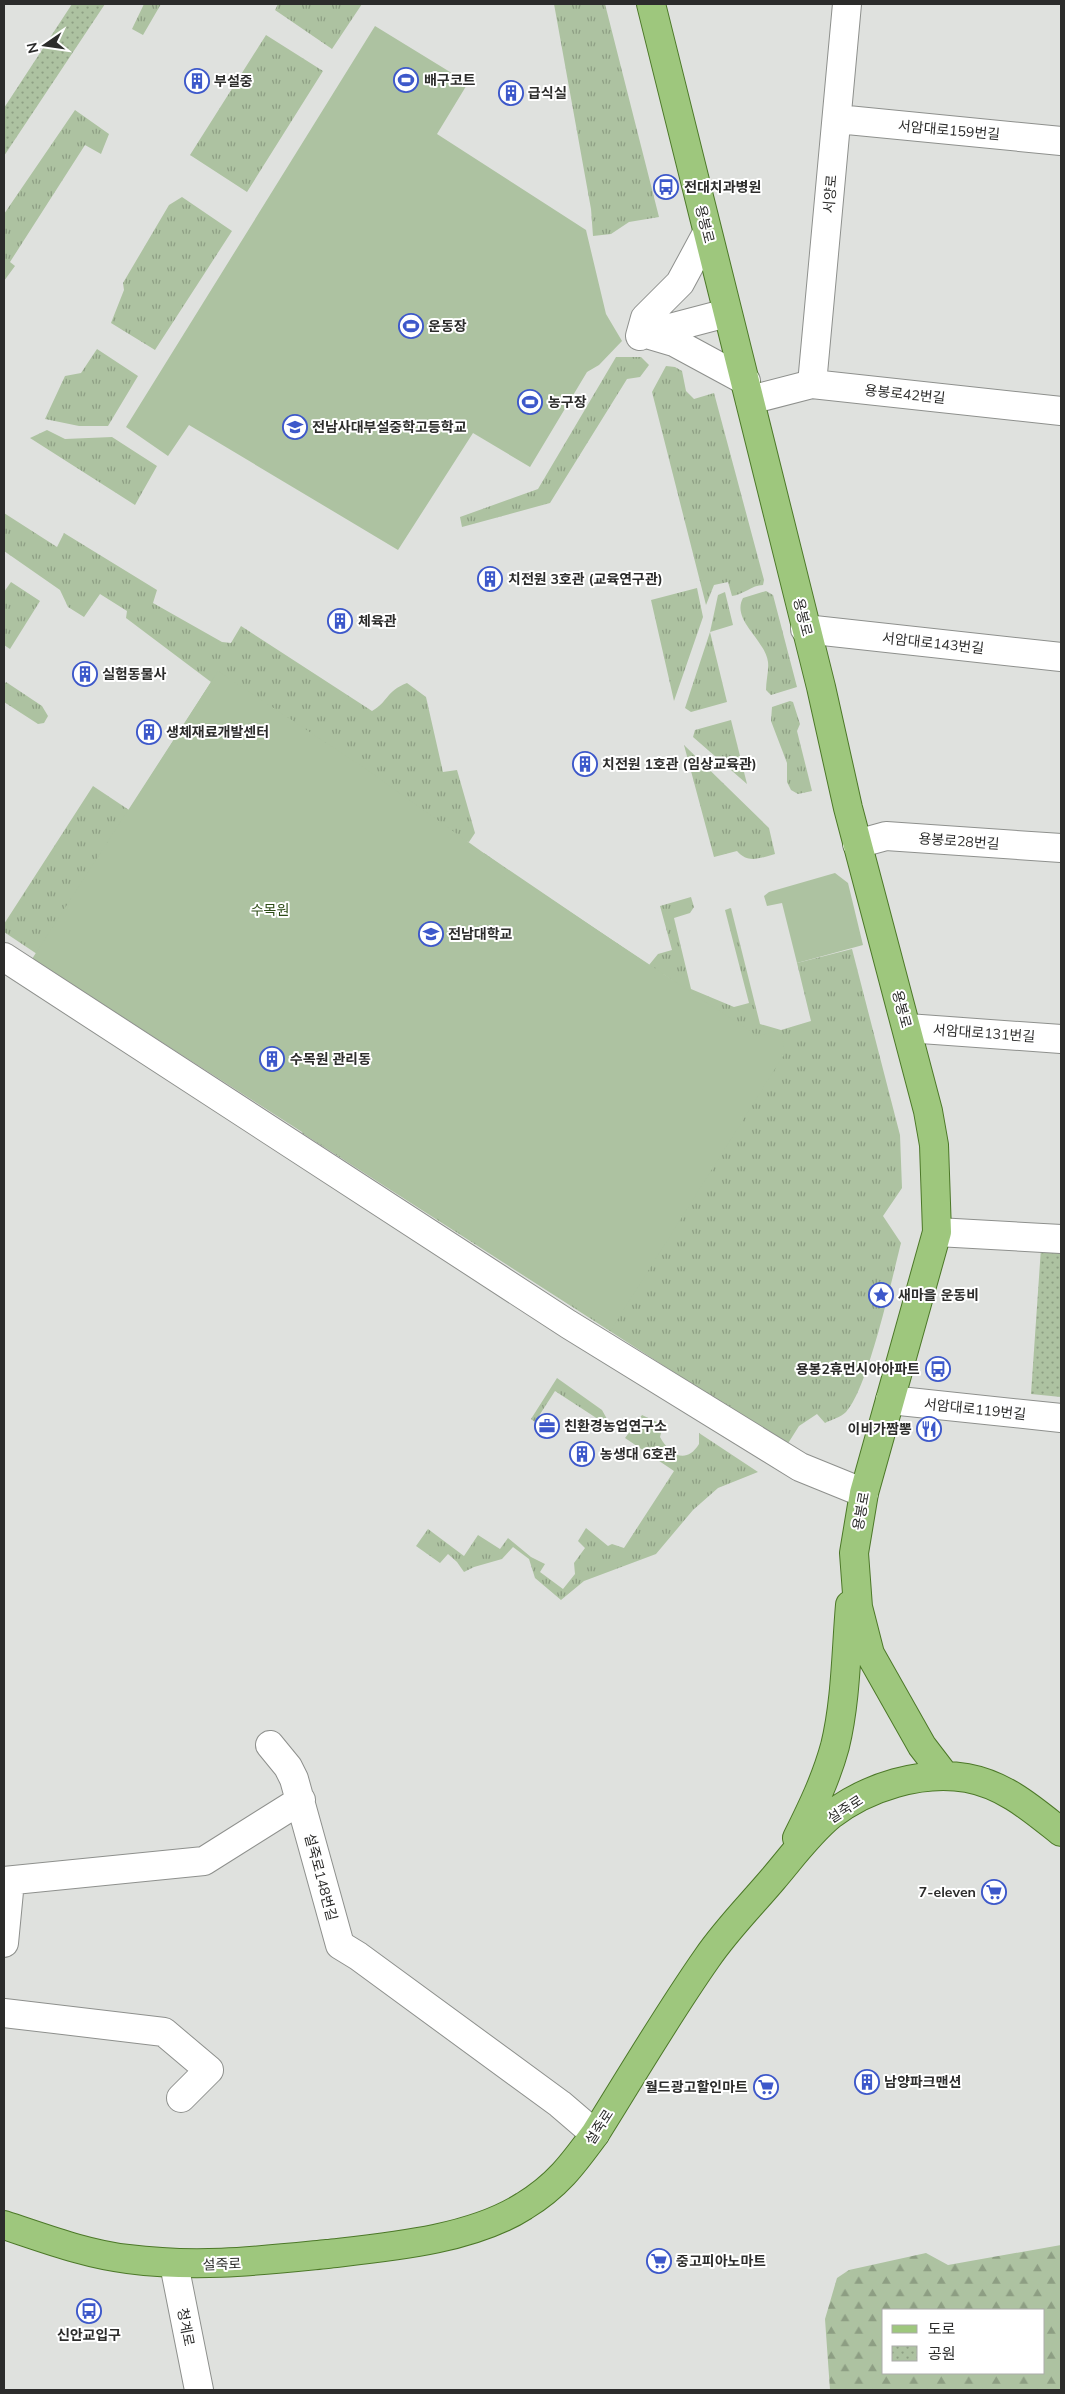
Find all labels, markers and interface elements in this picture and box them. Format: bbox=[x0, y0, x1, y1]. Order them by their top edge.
north arrow bbox=[20, 20, 70, 70]
text: N bbox=[22, 41, 42, 55]
sports icon: 배구코트 bbox=[393, 67, 419, 93]
building icon: 부설중 bbox=[184, 68, 210, 94]
place label: 배구코트 bbox=[424, 71, 476, 89]
place label: 부설중 bbox=[214, 72, 253, 90]
building icon: 급식실 bbox=[498, 80, 524, 106]
place label: 급식실 bbox=[528, 84, 567, 102]
street label: 서암대로159번길 bbox=[897, 117, 1001, 143]
bus stop icon: 전대치과병원 bbox=[653, 174, 679, 200]
street label: 서양로 bbox=[819, 174, 841, 214]
place label: 전대치과병원 bbox=[684, 178, 761, 196]
street label: 용봉로 bbox=[692, 203, 718, 245]
sports icon: 운동장 bbox=[398, 313, 424, 339]
place label: 운동장 bbox=[428, 317, 467, 335]
street label: 용봉로42번길 bbox=[864, 381, 946, 407]
sports icon: 농구장 bbox=[517, 389, 543, 415]
place label: 농구장 bbox=[548, 393, 587, 411]
school or university icon: 전남사대부설중학고등학교 bbox=[282, 414, 308, 440]
place label: 전남사대부설중학고등학교 bbox=[312, 418, 467, 436]
building icon: 치전원 3호관 (교육연구관) bbox=[477, 566, 503, 592]
place label: 치전원 3호관 (교육연구관) bbox=[508, 570, 663, 588]
street label: 용봉로 bbox=[790, 596, 816, 638]
building icon: 체육관 bbox=[327, 608, 353, 634]
place label: 체육관 bbox=[358, 612, 397, 630]
street label: 서암대로143번길 bbox=[881, 629, 985, 657]
building icon: 실험동물사 bbox=[72, 661, 98, 687]
place label: 실험동물사 bbox=[102, 665, 167, 683]
building icon: 생체재료개발센터 bbox=[136, 719, 162, 745]
place label: 생체재료개발센터 bbox=[166, 723, 269, 741]
building icon: 치전원 1호관 (임상교육관) bbox=[572, 751, 598, 777]
place label: 치전원 1호관 (임상교육관) bbox=[602, 755, 757, 773]
street label: 용봉로28번길 bbox=[918, 829, 1000, 853]
park label: 수목원 bbox=[251, 901, 289, 919]
school or university icon: 전남대학교 bbox=[418, 921, 444, 947]
place label: 전남대학교 bbox=[448, 925, 513, 943]
street label: 용봉로 bbox=[888, 988, 916, 1030]
street label: 서암대로131번길 bbox=[932, 1020, 1036, 1046]
building icon: 수목원 관리동 bbox=[259, 1046, 285, 1072]
place label: 수목원 관리동 bbox=[290, 1050, 371, 1068]
place icon: 새마을 운동비 bbox=[868, 1282, 894, 1308]
place label: 새마을 운동비 bbox=[898, 1286, 979, 1304]
bus stop icon: 용봉2휴먼시아아파트 bbox=[925, 1356, 951, 1382]
place label: 용봉2휴먼시아아파트 bbox=[796, 1360, 920, 1378]
street label: 서암대로119번길 bbox=[923, 1395, 1027, 1423]
office icon: 친환경농업연구소 bbox=[534, 1413, 560, 1439]
restaurant icon: 이비가짬뽕 bbox=[916, 1416, 942, 1442]
place label: 친환경농업연구소 bbox=[564, 1417, 667, 1435]
place label: 이비가짬뽕 bbox=[848, 1420, 912, 1438]
building icon: 농생대 6호관 bbox=[569, 1441, 595, 1467]
place label: 농생대 6호관 bbox=[600, 1445, 677, 1463]
street label: 용봉로 bbox=[849, 1490, 873, 1532]
street label: 설죽로 bbox=[824, 1791, 866, 1827]
street label: 설죽로148번길 bbox=[301, 1831, 341, 1923]
supermarket icon: 7-eleven bbox=[981, 1879, 1007, 1905]
place label: 7-eleven bbox=[919, 1883, 976, 1901]
building icon: 남양파크맨션 bbox=[854, 2069, 880, 2095]
place label: 남양파크맨션 bbox=[884, 2073, 961, 2091]
supermarket icon: 월드광고할인마트 bbox=[753, 2074, 779, 2100]
place label: 월드광고할인마트 bbox=[645, 2078, 748, 2096]
street label: 설죽로 bbox=[581, 2106, 617, 2148]
supermarket icon: 중고피아노마트 bbox=[646, 2248, 672, 2274]
place label: 중고피아노마트 bbox=[676, 2252, 766, 2270]
street label: 설죽로 bbox=[202, 2254, 242, 2274]
bus stop icon: 신안교입구 bbox=[76, 2298, 102, 2324]
street label: 청계로 bbox=[173, 2306, 199, 2348]
legend bbox=[882, 2309, 1045, 2374]
text: 도로 bbox=[928, 2319, 956, 2338]
place label: 신안교입구 bbox=[57, 2326, 121, 2344]
text: 공원 bbox=[928, 2344, 956, 2363]

